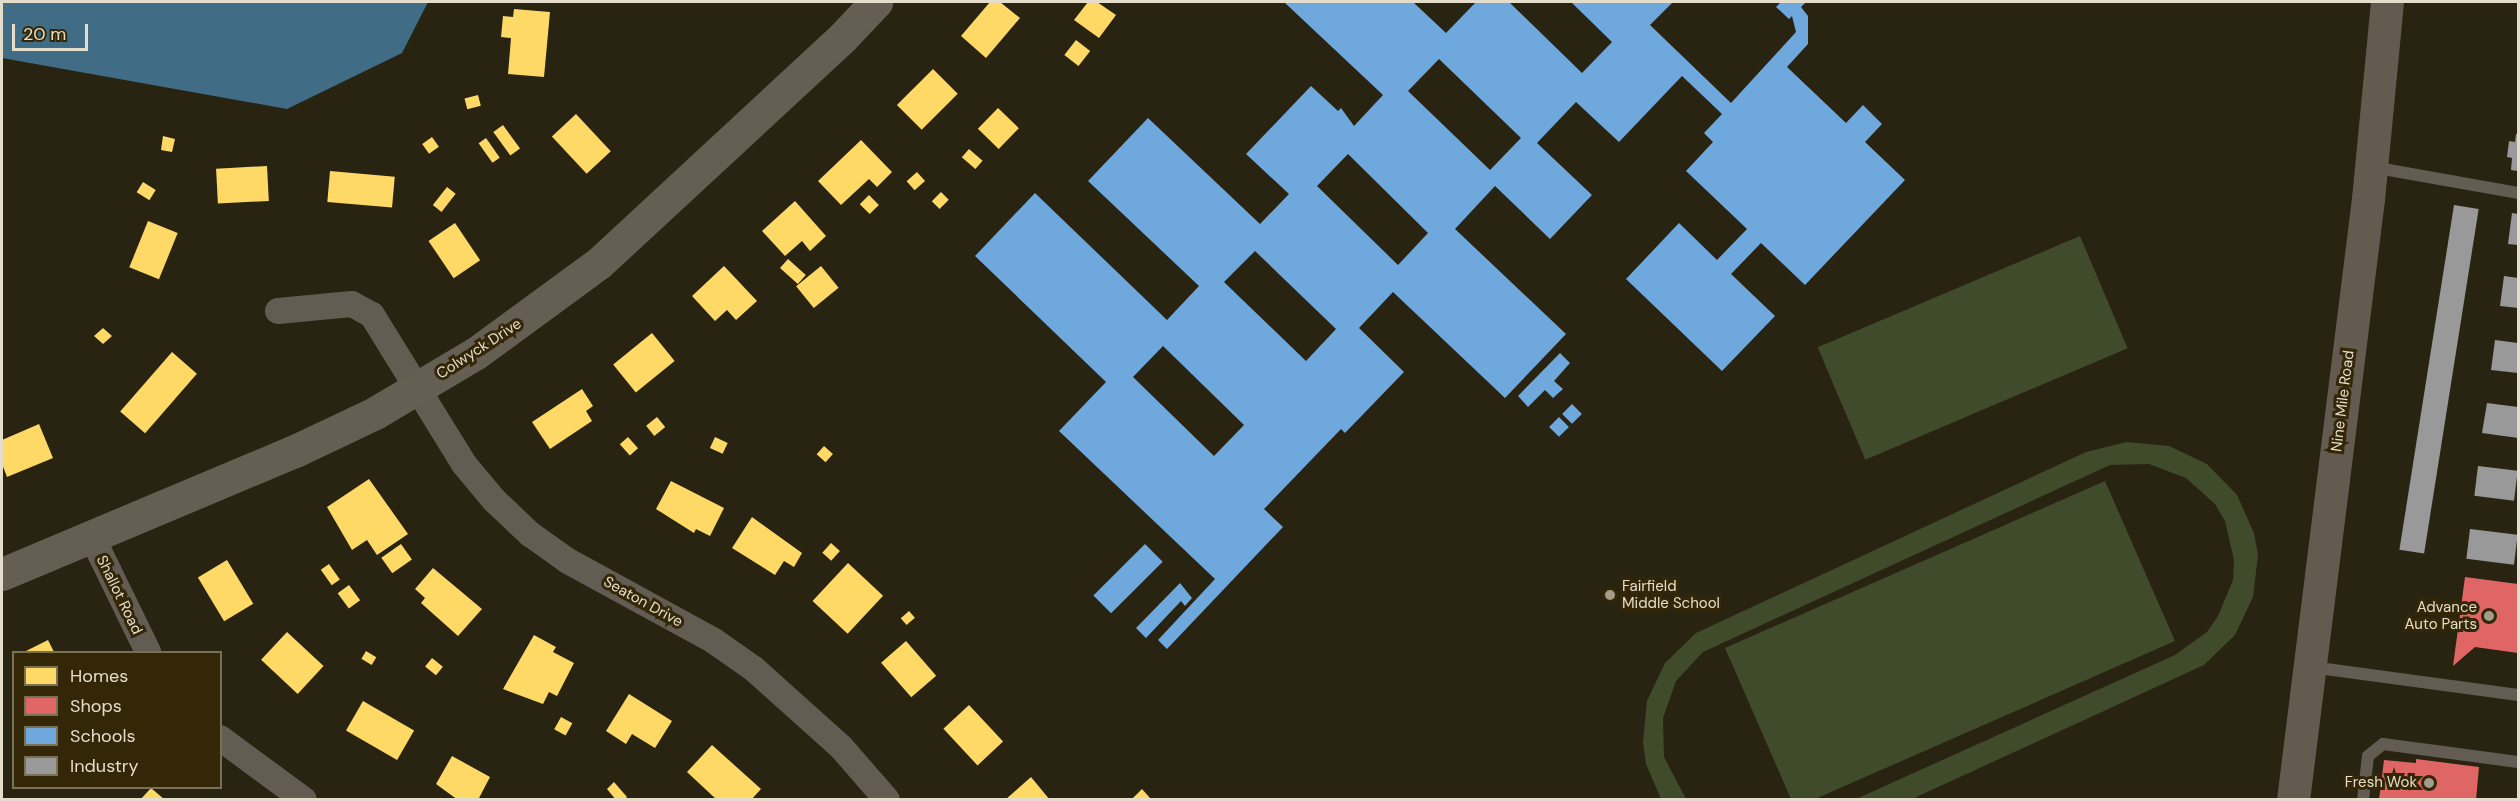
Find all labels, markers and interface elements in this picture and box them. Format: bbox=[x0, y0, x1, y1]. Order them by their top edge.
scale bar bbox=[15, 12, 92, 50]
text: 20 m bbox=[23, 22, 66, 46]
street label: Colwyck Drive bbox=[433, 315, 525, 383]
street label: Nine Mile Road bbox=[2328, 349, 2358, 453]
street label: Shallot Road bbox=[92, 553, 146, 637]
street label: Seaton Drive bbox=[600, 573, 686, 631]
place label: Fairfield Middle School bbox=[1622, 577, 1720, 612]
marker: Fairfield Middle School bbox=[1603, 588, 1617, 602]
place label: Advance Auto Parts bbox=[2405, 598, 2477, 633]
marker: Advance Auto Parts bbox=[2482, 609, 2496, 623]
legend bbox=[12, 651, 222, 789]
text: Homes bbox=[70, 664, 128, 688]
text: Shops bbox=[70, 694, 122, 718]
text: Schools bbox=[70, 724, 135, 748]
text: Industry bbox=[70, 754, 139, 778]
place label: Fresh Wok bbox=[2345, 774, 2417, 792]
marker: Fresh Wok bbox=[2422, 776, 2436, 790]

